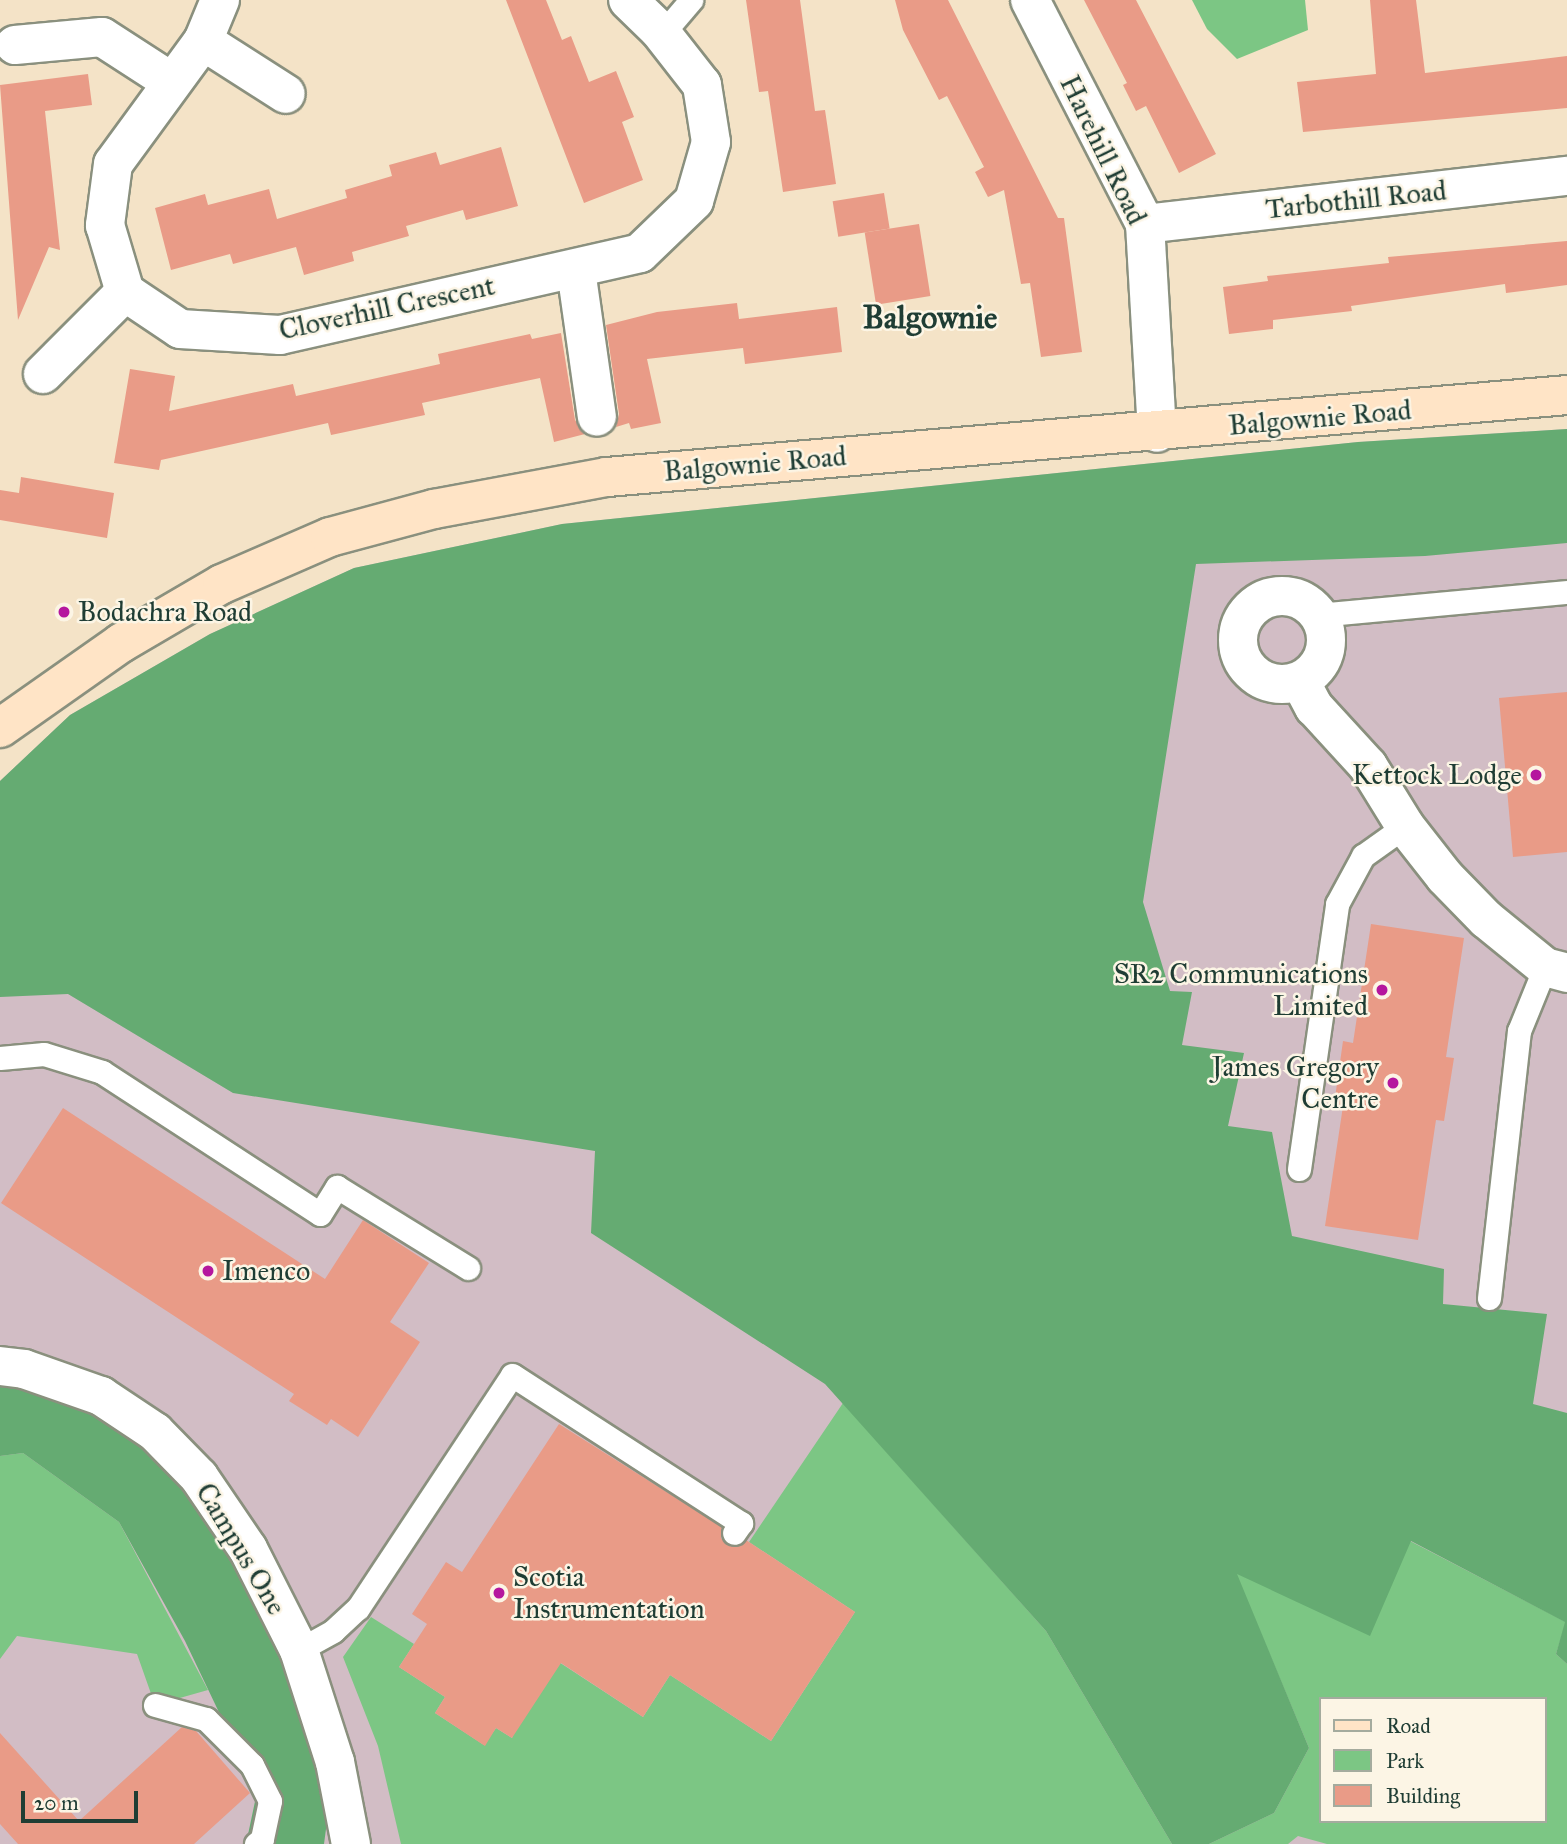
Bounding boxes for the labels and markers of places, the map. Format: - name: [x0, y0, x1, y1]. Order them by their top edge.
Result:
- place label: Bodachra Road: [78, 595, 252, 629]
- marker: Bodachra Road: [56, 604, 72, 620]
- place label: Kettock Lodge: [1352, 758, 1522, 792]
- marker: Kettock Lodge: [1528, 767, 1544, 783]
- place label: SR2 Communications Limited: [1114, 957, 1368, 1023]
- marker: SR2 Communications Limited: [1374, 982, 1390, 998]
- place label: James Gregory Centre: [1212, 1050, 1379, 1116]
- marker: James Gregory Centre: [1385, 1075, 1401, 1091]
- place label: Imenco: [222, 1254, 310, 1288]
- marker: Imenco: [200, 1263, 216, 1279]
- place label: Scotia Instrumentation: [513, 1560, 705, 1626]
- marker: Scotia Instrumentation: [491, 1585, 507, 1601]

